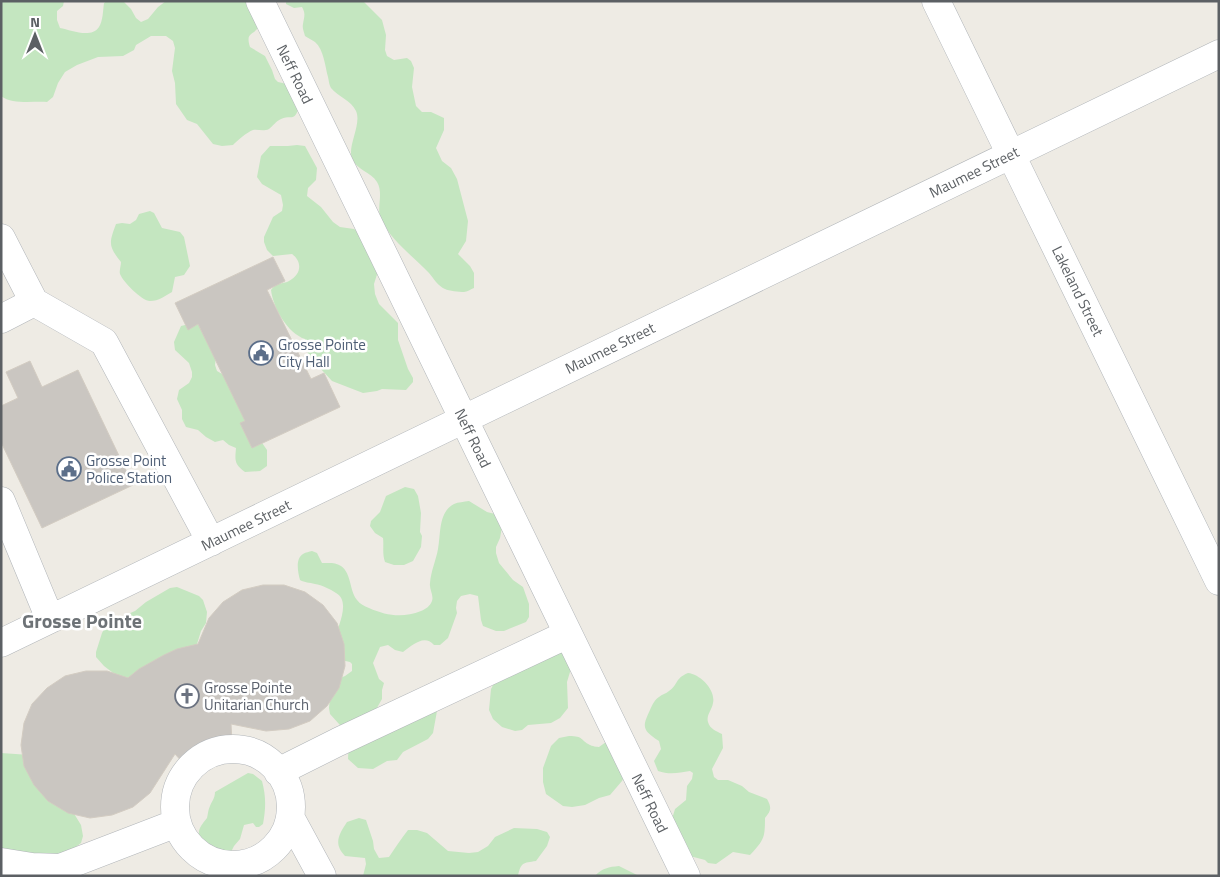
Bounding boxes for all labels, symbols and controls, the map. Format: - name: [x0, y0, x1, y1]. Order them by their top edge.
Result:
- north arrow: [10, 10, 60, 60]
- text: N: [30, 11, 40, 32]
- street label: Neff Road: [271, 40, 319, 108]
- street label: Maumee Street: [925, 140, 1024, 204]
- street label: Lakeland Street: [1046, 242, 1110, 341]
- street label: Maumee Street: [561, 316, 660, 380]
- place label: Grosse Pointe City Hall: [278, 333, 366, 373]
- public building icon: Grosse Pointe City Hall: [248, 340, 274, 366]
- street label: Neff Road: [449, 404, 497, 472]
- place label: Grosse Point Police Station: [86, 449, 172, 489]
- public building icon: Grosse Point Police Station: [56, 456, 82, 482]
- street label: Maumee Street: [197, 493, 296, 557]
- district label: Grosse Pointe: [22, 605, 142, 636]
- place label: Grosse Pointe Unitarian Church: [204, 676, 309, 716]
- church icon: Grosse Pointe Unitarian Church: [174, 683, 200, 709]
- street label: Neff Road: [626, 769, 674, 837]

